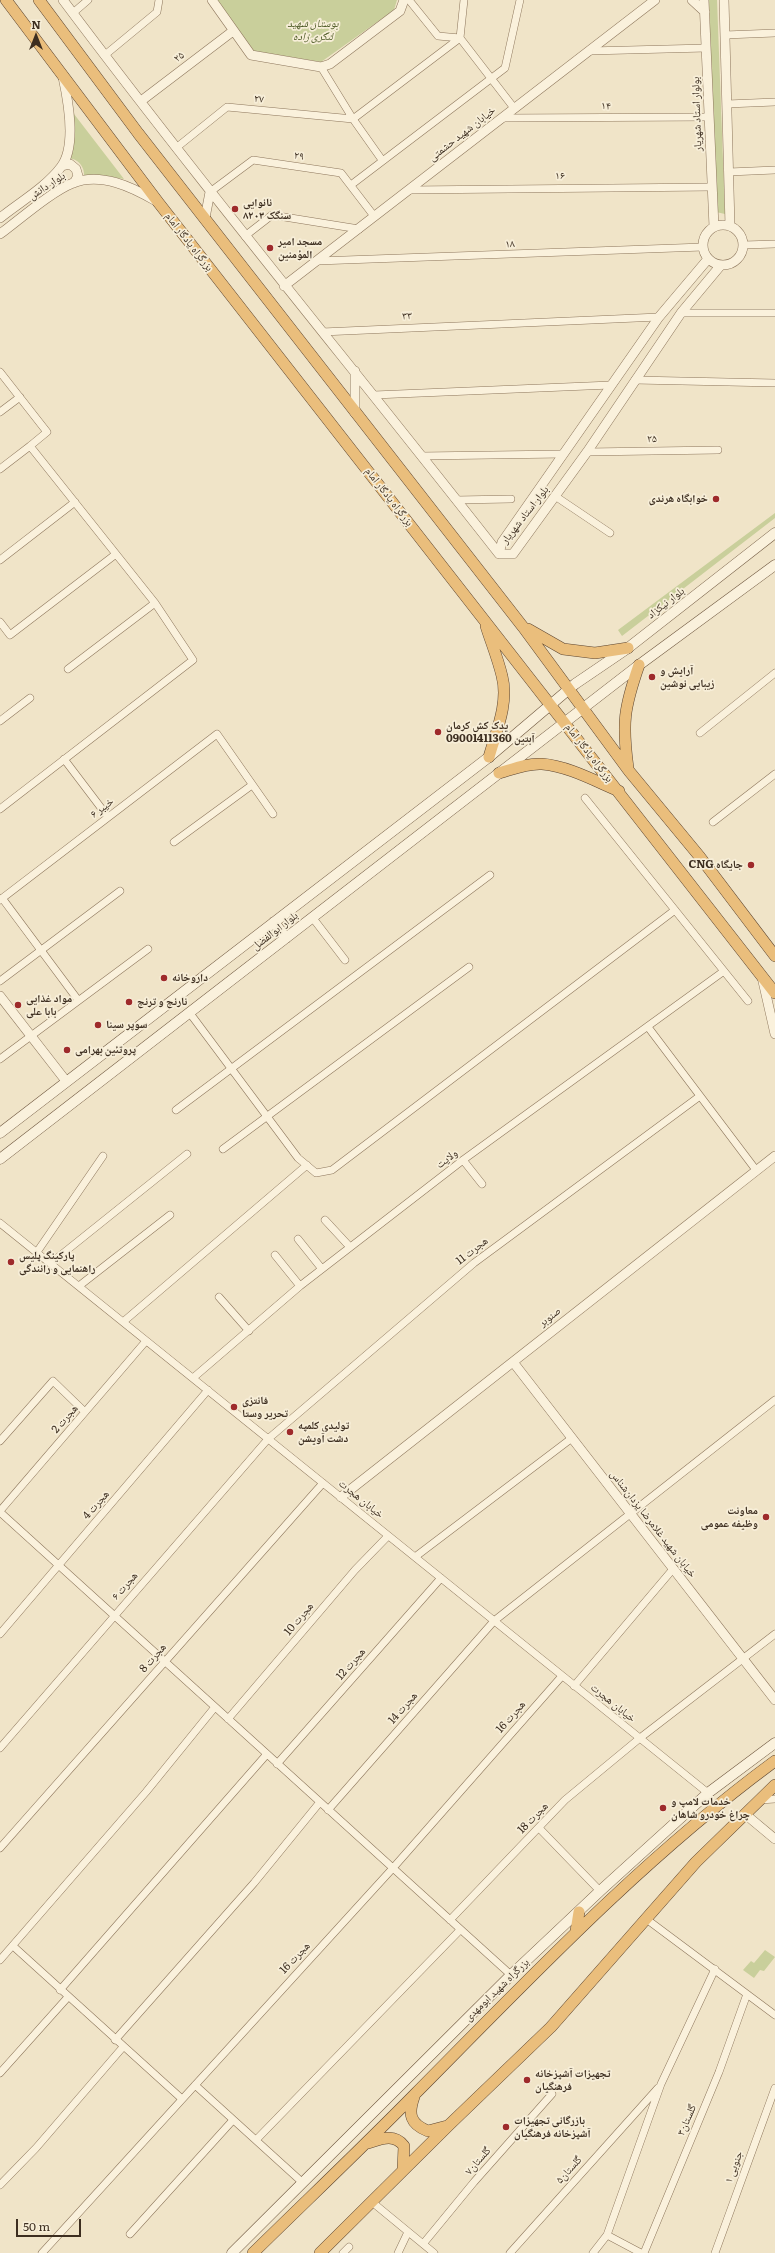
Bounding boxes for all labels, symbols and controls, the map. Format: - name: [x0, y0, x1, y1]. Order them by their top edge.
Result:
- north arrow: [16, 16, 56, 56]
- text: N: [31, 16, 41, 32]
- park label: بوستان شهید لنگری زاده: [287, 17, 339, 43]
- street label: ۲۵: [171, 49, 187, 65]
- street label: بولوار استاد شهریار: [689, 76, 705, 152]
- street label: ۲۷: [254, 92, 264, 106]
- street label: ۱۴: [601, 99, 611, 113]
- street label: خیابان شهید حشمتی: [426, 104, 498, 164]
- street label: ۲۹: [293, 149, 305, 163]
- street label: بلوار دانش: [26, 169, 68, 203]
- street label: ۱۶: [555, 169, 565, 183]
- place label: نانوایی ۸۲۰۳ سنگک: [243, 196, 291, 222]
- marker: نانوایی ۸۲۰۳ سنگک: [230, 204, 240, 214]
- street label: بزرگراه یادگار امام: [162, 210, 216, 274]
- place label: مسجد امیر المؤمنین: [278, 235, 322, 261]
- street label: ۱۸: [505, 237, 515, 251]
- marker: مسجد امیر المؤمنین: [265, 243, 275, 253]
- street label: ۳۳: [402, 309, 412, 323]
- street label: ۲۵: [647, 432, 657, 446]
- street label: بزرگراه یادگار امام: [362, 465, 416, 529]
- street label: بلوار استاد شهریار: [498, 483, 552, 547]
- place label: خوابگاه هرندی: [649, 492, 708, 506]
- marker: خوابگاه هرندی: [711, 494, 721, 504]
- street label: بلوار نیکزاد: [645, 584, 687, 622]
- place label: آرایش و زیبایی نوشین: [660, 664, 715, 690]
- marker: آرایش و زیبایی نوشین: [647, 672, 657, 682]
- place label: یدک کش کرمان آبتین 09001411360: [446, 719, 535, 745]
- street label: بزرگراه یادگار امام: [562, 721, 616, 785]
- marker: یدک کش کرمان آبتین 09001411360: [433, 727, 443, 737]
- street label: خیبر ۶: [88, 795, 116, 821]
- place label: CNG جایگاه: [688, 858, 743, 872]
- marker: CNG جایگاه: [746, 860, 756, 870]
- street label: بلوار ابوالفضل: [249, 909, 301, 953]
- place label: داروخانه: [172, 971, 208, 985]
- marker: داروخانه: [159, 973, 169, 983]
- place label: مواد غذایی بابا علی: [26, 992, 72, 1018]
- place label: نارنج و ترنج: [137, 995, 187, 1009]
- marker: نارنج و ترنج: [124, 997, 134, 1007]
- marker: مواد غذایی بابا علی: [13, 1000, 23, 1010]
- place label: سوپر سینا: [106, 1018, 147, 1032]
- marker: سوپر سینا: [93, 1020, 103, 1030]
- place label: پروتئین بهرامی: [75, 1043, 136, 1057]
- marker: پروتئین بهرامی: [62, 1045, 72, 1055]
- street label: ولایت: [434, 1147, 460, 1171]
- street label: هجرت 11: [453, 1234, 491, 1268]
- place label: پارکینگ پلیس راهنمایی و رانندگی: [19, 1249, 95, 1275]
- marker: پارکینگ پلیس راهنمایی و رانندگی: [6, 1257, 16, 1267]
- street label: صنوبر: [536, 1304, 564, 1330]
- place label: فانتزی تحریر وستا: [242, 1394, 288, 1420]
- street label: هجرت 2: [49, 1402, 81, 1436]
- marker: فانتزی تحریر وستا: [229, 1402, 239, 1412]
- place label: تولیدی کلمپه دشت آویشن: [298, 1419, 349, 1445]
- marker: تولیدی کلمپه دشت آویشن: [285, 1427, 295, 1437]
- street label: خیابان شهید غلامرضا یزدان‌شناس: [607, 1468, 699, 1580]
- street label: خیابان هجرت: [336, 1477, 386, 1521]
- street label: هجرت 4: [80, 1488, 112, 1522]
- place label: معاونت وظیفه عمومی: [701, 1504, 758, 1530]
- marker: معاونت وظیفه عمومی: [761, 1512, 771, 1522]
- street label: هجرت ۶: [109, 1569, 141, 1603]
- street label: هجرت 10: [281, 1600, 317, 1638]
- street label: هجرت 8: [137, 1641, 169, 1675]
- street label: هجرت 12: [334, 1645, 368, 1683]
- street label: خیابان هجرت: [588, 1681, 638, 1725]
- street label: هجرت 14: [386, 1689, 420, 1727]
- street label: هجرت 16: [493, 1698, 529, 1736]
- place label: خدمات لامپ و چراغ خودرو شاهان: [671, 1795, 750, 1821]
- street label: هجرت 18: [515, 1800, 551, 1836]
- marker: خدمات لامپ و چراغ خودرو شاهان: [658, 1803, 668, 1813]
- street label: هجرت 16: [277, 1939, 313, 1977]
- street label: بزرگراه شهید ابومهدی: [462, 1956, 532, 2024]
- place label: تجهیزات آشپزخانه فرهنگیان: [535, 2067, 610, 2093]
- marker: تجهیزات آشپزخانه فرهنگیان: [522, 2075, 532, 2085]
- street label: گلستان۳: [675, 2102, 699, 2138]
- place label: بازرگانی تجهیزات آشپزخانه فرهنگیان: [514, 2114, 591, 2140]
- marker: بازرگانی تجهیزات آشپزخانه فرهنگیان: [501, 2122, 511, 2132]
- street label: گلستان۷: [462, 2144, 494, 2178]
- street label: جنوبی ۱: [722, 2149, 746, 2185]
- street label: گلستان۵: [553, 2153, 585, 2187]
- scale bar: [18, 2211, 83, 2237]
- text: 50 m: [23, 2217, 50, 2235]

